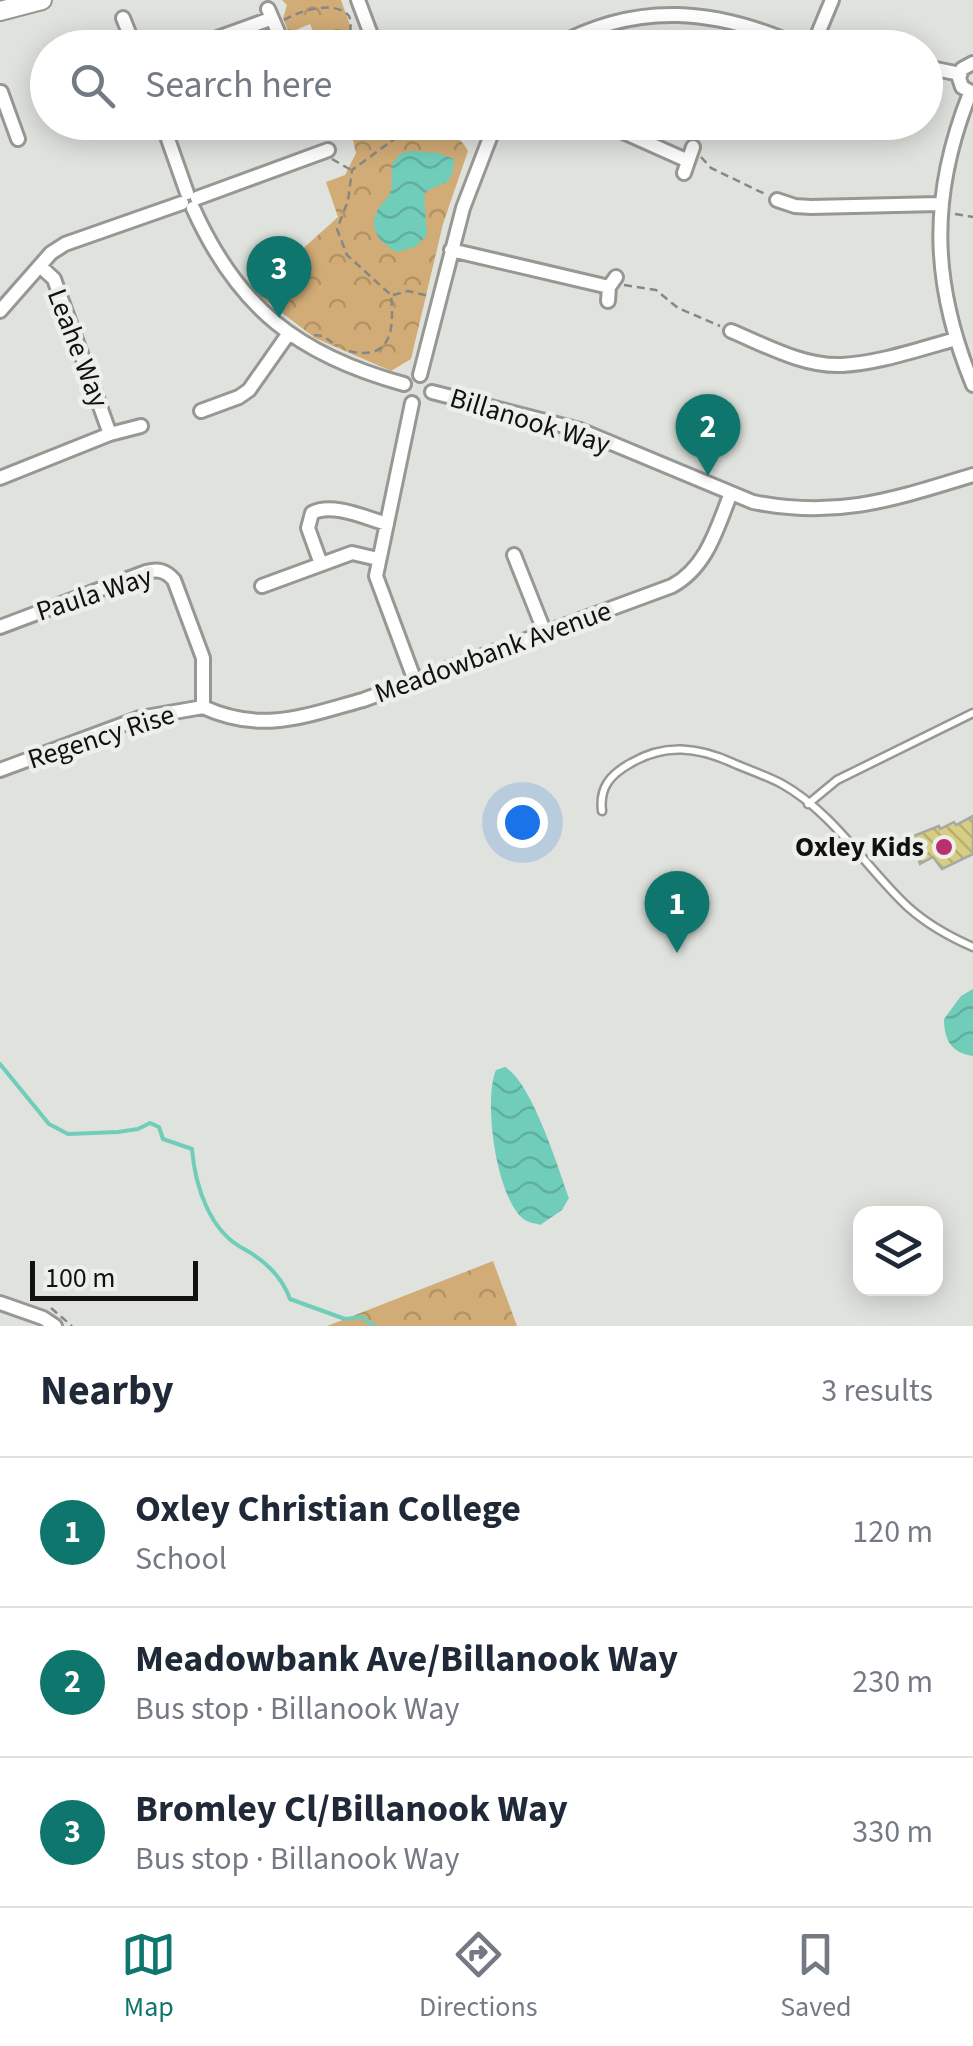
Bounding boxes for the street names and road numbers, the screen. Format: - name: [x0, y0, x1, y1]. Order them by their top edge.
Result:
- street label: Leahe Way: [37, 283, 119, 413]
- street label: Billanook Way: [445, 378, 615, 464]
- street label: Paula Way: [31, 557, 157, 631]
- street label: Meadowbank Avenue: [369, 591, 617, 713]
- street label: Regency Rise: [22, 694, 180, 780]

